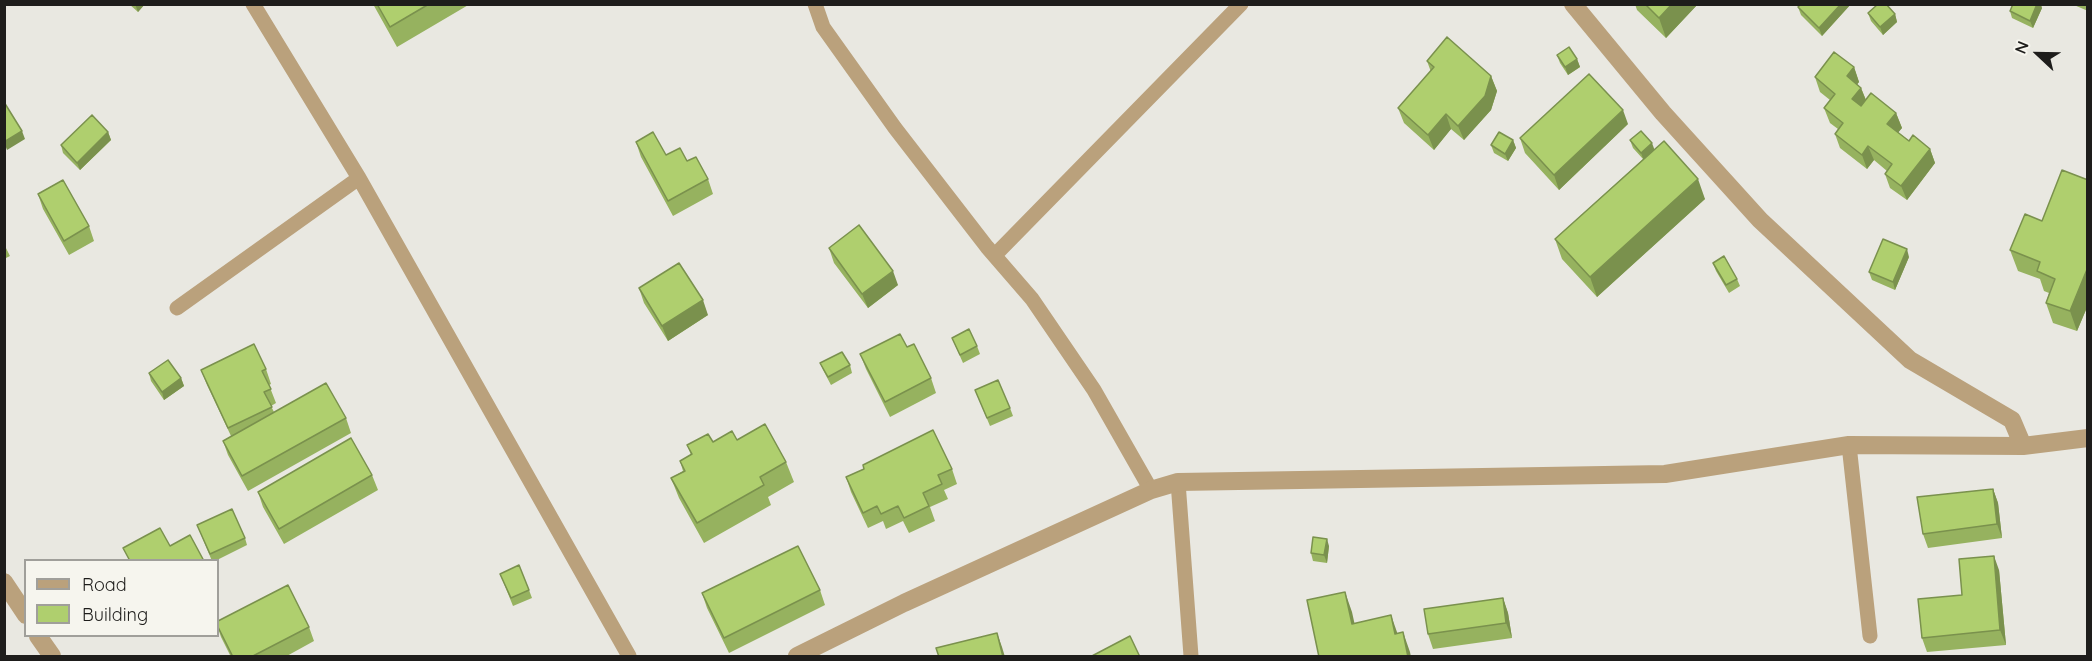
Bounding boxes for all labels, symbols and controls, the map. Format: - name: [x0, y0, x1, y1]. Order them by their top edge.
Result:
- north arrow: [2008, 24, 2068, 84]
- text: N: [2010, 38, 2033, 56]
- legend: [24, 559, 219, 637]
- text: Road: [82, 573, 127, 596]
- text: Building: [82, 603, 148, 626]

